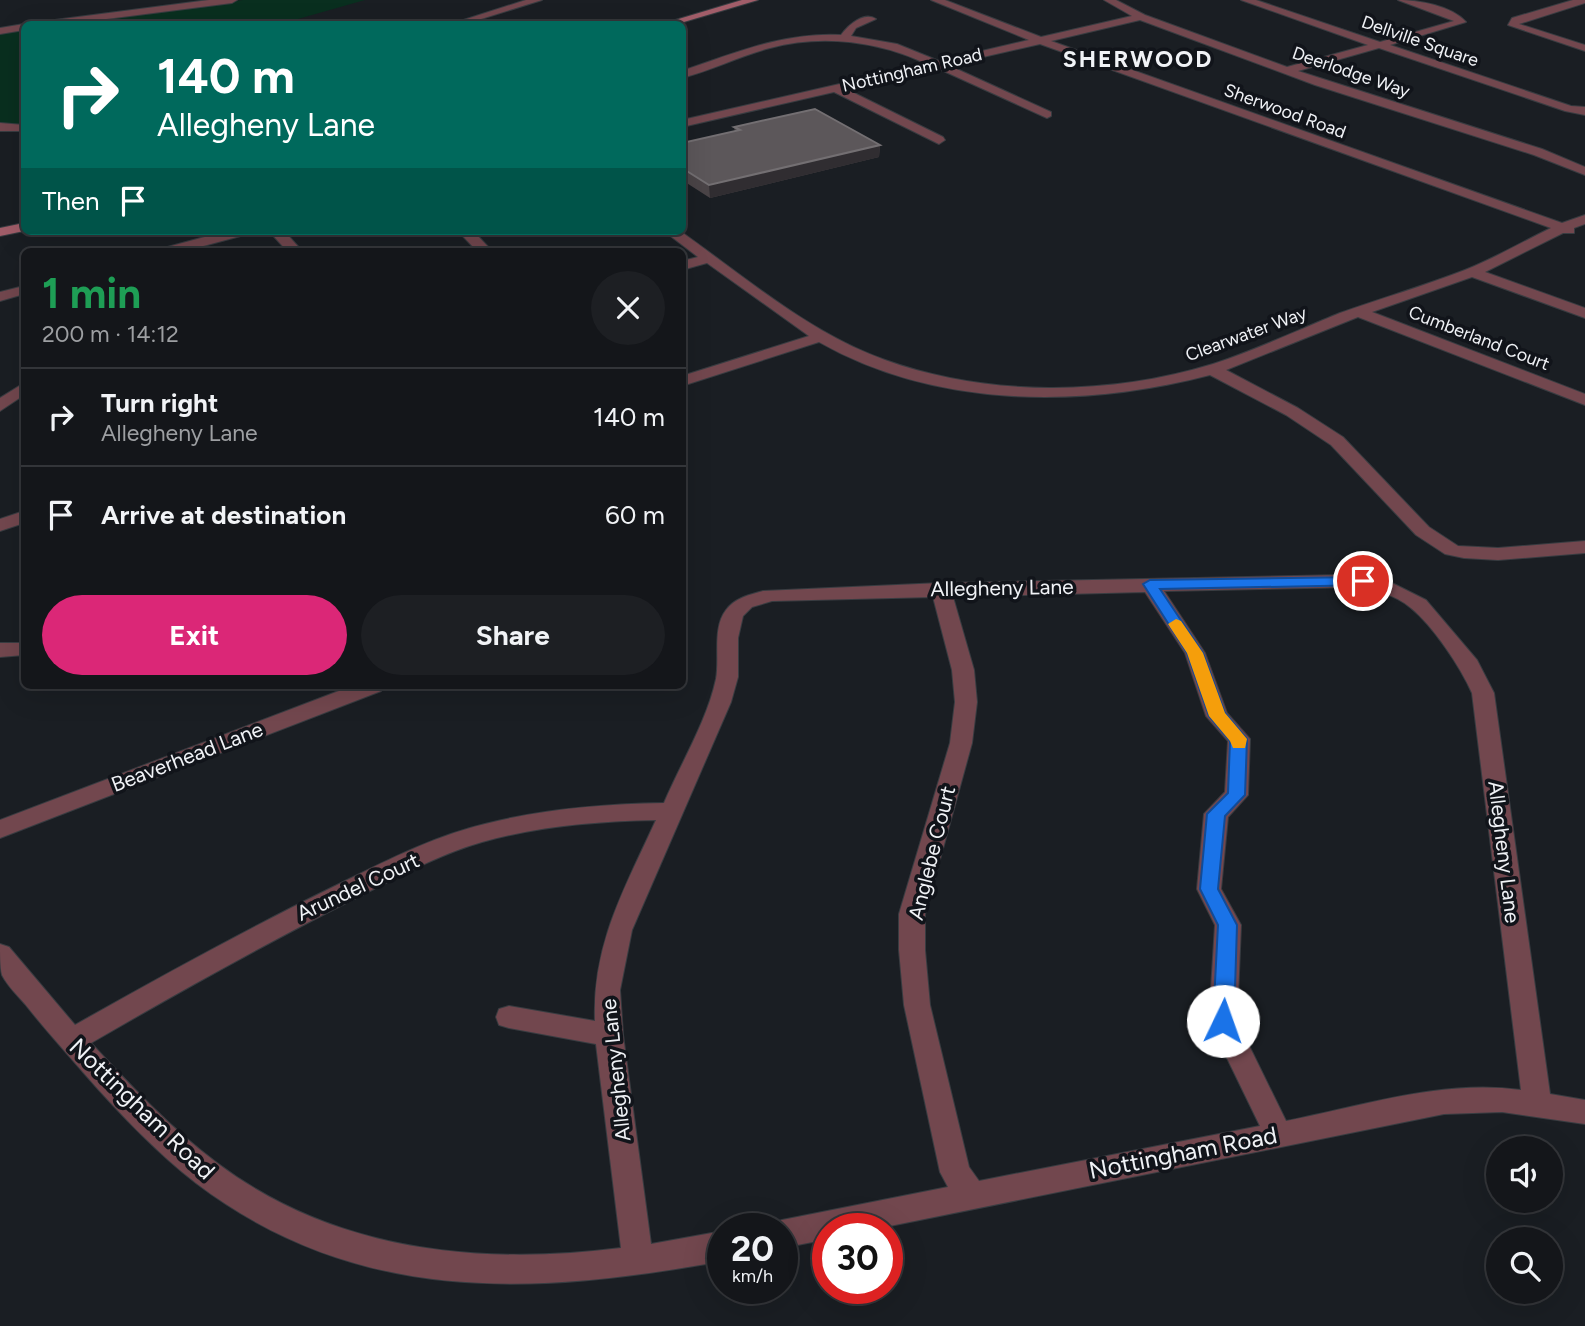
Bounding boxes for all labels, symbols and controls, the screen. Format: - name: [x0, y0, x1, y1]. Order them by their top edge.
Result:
- street label: Dellville Square: [1359, 11, 1482, 71]
- street label: Deerlodge Way: [1289, 42, 1413, 103]
- street label: Nottingham Road: [840, 43, 984, 97]
- district label: SHERWOOD: [1063, 45, 1213, 73]
- text: 140 m: [157, 46, 295, 105]
- icon: right: [42, 49, 133, 140]
- street label: Sherwood Road: [1221, 79, 1349, 143]
- text: Allegheny Lane: [157, 106, 375, 144]
- icon: arrive: [114, 182, 152, 220]
- text: Then: [42, 185, 100, 217]
- text: 1 min: [42, 268, 141, 319]
- button: close: [591, 271, 665, 345]
- street label: Cumberland Court: [1405, 301, 1553, 375]
- street label: Clearwater Way: [1182, 302, 1310, 366]
- text: 200 m · 14:12: [42, 320, 179, 348]
- text: Turn right: [101, 387, 218, 419]
- icon: right: [42, 398, 80, 436]
- text: 140 m: [593, 401, 665, 433]
- text: Allegheny Lane: [101, 419, 258, 447]
- icon: arrive: [42, 496, 80, 534]
- text: Arrive at destination: [101, 499, 346, 531]
- text: 60 m: [605, 499, 665, 531]
- pin: [1333, 551, 1393, 611]
- icon: arrive: [1344, 562, 1382, 600]
- street label: Allegheny Lane: [930, 574, 1074, 601]
- button: Exit: [42, 595, 347, 675]
- button: Share: [361, 595, 665, 675]
- street label: Beaverhead Lane: [108, 716, 266, 797]
- street label: Allegheny Lane: [1483, 779, 1526, 924]
- street label: Anglebe Court: [903, 783, 960, 923]
- street label: Arundel Court: [293, 847, 423, 926]
- position arrow: [1186, 984, 1260, 1058]
- street label: Allegheny Lane: [596, 998, 635, 1142]
- street label: Nottingham Road: [64, 1032, 221, 1185]
- street label: Nottingham Road: [1086, 1120, 1279, 1185]
- map controls: [1486, 1136, 1563, 1304]
- button: sound: [1486, 1136, 1563, 1213]
- speed limit sign: 30: [812, 1213, 903, 1304]
- button: search: [1486, 1227, 1563, 1304]
- text: 20: [731, 1228, 774, 1270]
- text: km/h: [732, 1265, 773, 1287]

